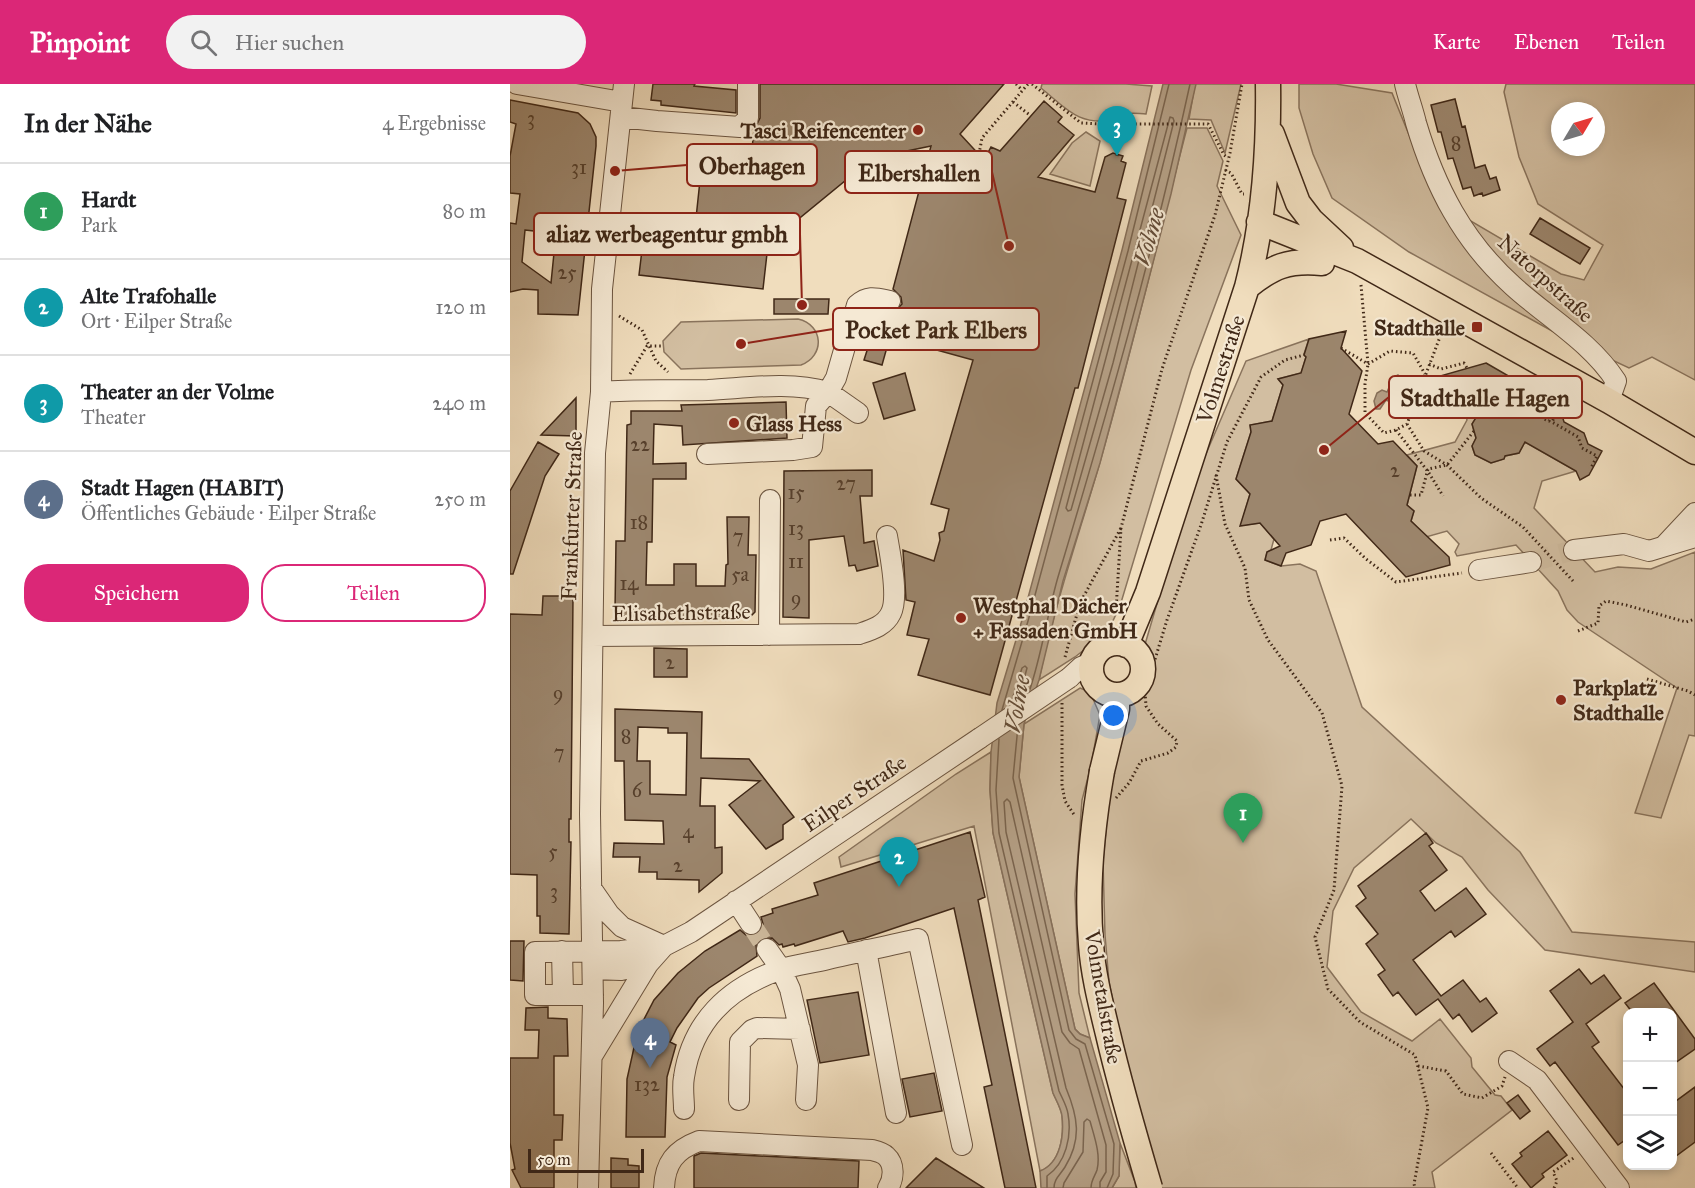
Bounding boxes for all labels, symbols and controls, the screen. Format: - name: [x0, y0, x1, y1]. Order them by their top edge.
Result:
- search box: [166, 15, 586, 69]
- text: Pinpoint: [30, 25, 130, 60]
- icon: search: [187, 26, 220, 59]
- text: Hier suchen: [235, 29, 344, 56]
- text: Karte: [1433, 29, 1481, 55]
- text: Ebenen: [1514, 29, 1579, 55]
- text: Teilen: [1612, 29, 1665, 55]
- north arrow: [1551, 102, 1605, 156]
- house number: 3: [527, 106, 535, 130]
- pin: 3: [1098, 106, 1136, 156]
- text: In der Nähe: [24, 107, 152, 139]
- text: 4 Ergebnisse: [382, 111, 486, 135]
- place label: Tasci Reifencenter: [740, 117, 907, 144]
- marker: Tasci Reifencenter: [911, 123, 925, 137]
- house number: 8: [1451, 131, 1461, 155]
- callout: Oberhagen: [687, 144, 817, 186]
- text: Oberhagen: [699, 151, 805, 181]
- callout: Elbershallen: [845, 151, 992, 193]
- house number: 31: [571, 155, 587, 179]
- text: Elbershallen: [858, 158, 980, 188]
- text: Hardt: [81, 186, 136, 213]
- text: 1: [40, 199, 47, 223]
- text: 80 m: [443, 199, 486, 223]
- water label: Volme: [1126, 204, 1172, 269]
- text: Park: [81, 213, 117, 237]
- callout: aliaz werbeagentur gmbh: [534, 213, 800, 255]
- text: aliaz werbeagentur gmbh: [546, 219, 788, 249]
- street label: Natorpstraße: [1492, 228, 1599, 328]
- house number: 25: [557, 260, 577, 284]
- text: Alte Trafohalle: [81, 282, 216, 309]
- text: 2: [39, 295, 48, 319]
- text: 120 m: [435, 295, 486, 319]
- callout: Pocket Park Elbers: [833, 308, 1039, 350]
- text: Ort · Eilper Straße: [81, 309, 232, 333]
- street label: Volmestraße: [1190, 312, 1251, 428]
- place label: Stadthalle: [1374, 314, 1465, 341]
- text: Pocket Park Elbers: [845, 315, 1027, 345]
- marker: Stadthalle: [1470, 320, 1484, 334]
- callout: Stadthalle Hagen: [1389, 376, 1582, 418]
- text: Theater an der Volme: [81, 378, 274, 405]
- text: Stadthalle Hagen: [1400, 383, 1570, 413]
- text: 3: [40, 391, 48, 415]
- text: 240 m: [432, 391, 486, 415]
- text: Theater: [81, 405, 145, 429]
- place label: Glass Hess: [746, 410, 842, 437]
- marker: Glass Hess: [727, 416, 741, 430]
- street label: Frankfurter Straße: [555, 431, 588, 601]
- house number: 22: [630, 432, 650, 456]
- house number: 2: [1390, 458, 1400, 482]
- house number: 27: [836, 471, 856, 495]
- text: Stadt Hagen (HABIT): [81, 474, 284, 501]
- house number: 15: [787, 480, 805, 504]
- text: 4: [38, 487, 49, 511]
- text: 250 m: [434, 487, 486, 511]
- text: Öffentliches Gebäude · Eilper Straße: [81, 501, 376, 525]
- house number: 18: [630, 510, 648, 534]
- house number: 13: [788, 516, 804, 540]
- house number: 7: [733, 524, 743, 548]
- house number: 11: [788, 549, 804, 573]
- house number: 5a: [731, 562, 749, 586]
- button: Speichern: [24, 564, 249, 622]
- button: Teilen: [261, 564, 486, 622]
- house number: 14: [619, 571, 639, 595]
- house number: 9: [791, 586, 801, 610]
- place label: Westphal Dächer + Fassaden GmbH: [973, 592, 1138, 644]
- street label: Elisabethstraße: [611, 598, 751, 627]
- marker: Westphal Dächer + Fassaden GmbH: [954, 611, 968, 625]
- house number: 2: [665, 650, 675, 674]
- water label: Volme: [997, 671, 1037, 736]
- place label: Parkplatz Stadthalle: [1573, 674, 1664, 726]
- house number: 9: [553, 681, 563, 705]
- marker: Parkplatz Stadthalle: [1554, 693, 1568, 707]
- your location: [1099, 701, 1128, 730]
- house number: 8: [621, 724, 631, 748]
- house number: 7: [554, 740, 564, 764]
- street label: Eilper Straße: [797, 749, 911, 838]
- house number: 6: [632, 778, 643, 802]
- pin: 1: [1224, 794, 1262, 843]
- house number: 4: [682, 819, 694, 843]
- pin: 2: [880, 838, 918, 887]
- house number: 5: [548, 839, 558, 863]
- house number: 2: [673, 853, 683, 877]
- house number: 3: [550, 879, 558, 903]
- street label: Volmetalstraße: [1078, 927, 1129, 1066]
- map controls: [1623, 1008, 1677, 1170]
- button: +: [1623, 1008, 1677, 1062]
- pin: 4: [630, 1018, 670, 1068]
- button: −: [1623, 1062, 1677, 1116]
- house number: 132: [634, 1072, 660, 1096]
- button: layers: [1623, 1116, 1677, 1170]
- scale bar: [528, 1146, 644, 1174]
- text: 50 m: [537, 1150, 571, 1169]

